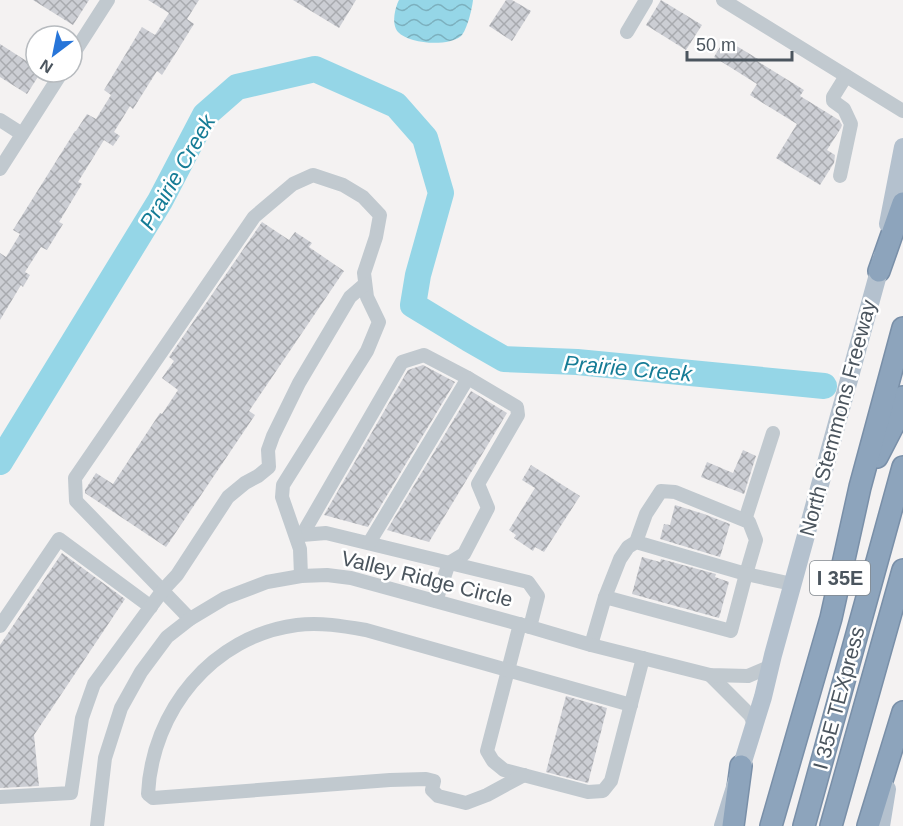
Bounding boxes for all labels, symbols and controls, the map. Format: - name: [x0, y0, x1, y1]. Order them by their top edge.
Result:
- north arrow: [24, 24, 84, 84]
- scale bar: [687, 24, 792, 62]
- text: 50 m: [696, 35, 736, 55]
- text: N: [37, 56, 56, 77]
- water label: Prairie Creek: [135, 110, 221, 234]
- street label: North Stemmons Freeway: [795, 297, 880, 539]
- water label: Prairie Creek: [563, 350, 694, 387]
- street label: Valley Ridge Circle: [339, 546, 515, 611]
- road number: I 35E: [810, 561, 870, 595]
- street label: I 35E TEXpress: [808, 624, 869, 772]

